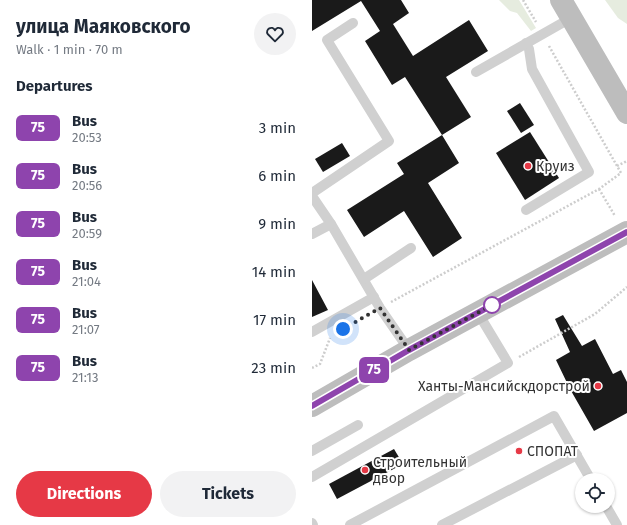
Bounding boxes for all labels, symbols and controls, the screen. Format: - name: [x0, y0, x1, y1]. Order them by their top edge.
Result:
- button: heart: [254, 13, 296, 55]
- text: улица Маяковского: [16, 15, 191, 38]
- text: Walk · 1 min · 70 m: [16, 42, 123, 57]
- text: Departures: [16, 77, 93, 95]
- text: Bus: [72, 112, 97, 130]
- text: 75: [31, 119, 45, 136]
- text: 3 min: [259, 119, 296, 137]
- text: 20:53: [72, 130, 102, 145]
- place label: Круиз: [536, 158, 575, 175]
- text: Bus: [72, 160, 97, 178]
- marker: Круиз: [523, 161, 533, 171]
- text: 75: [31, 167, 45, 184]
- text: 6 min: [258, 167, 296, 185]
- text: 20:56: [72, 178, 102, 193]
- text: Bus: [72, 208, 97, 226]
- text: 75: [31, 215, 45, 232]
- text: 9 min: [258, 215, 296, 233]
- text: 20:59: [72, 226, 102, 241]
- text: Bus: [72, 256, 97, 274]
- text: 75: [31, 263, 45, 280]
- text: 14 min: [252, 263, 296, 281]
- text: 21:04: [72, 274, 101, 289]
- unlabelled marker: [483, 296, 501, 314]
- text: Bus: [72, 304, 97, 322]
- text: 75: [31, 311, 45, 328]
- text: 17 min: [253, 311, 296, 329]
- your location: [333, 319, 353, 339]
- text: 21:07: [72, 322, 100, 337]
- text: Bus: [72, 352, 97, 370]
- line badge: 75: [356, 357, 392, 383]
- text: 75: [31, 359, 45, 376]
- text: 23 min: [251, 359, 296, 377]
- text: 75: [367, 361, 381, 378]
- text: 21:13: [72, 370, 98, 385]
- place label: Ханты-Мансийскдорстрой: [418, 378, 590, 395]
- marker: Ханты-Мансийскдорстрой: [593, 381, 603, 391]
- place label: СПОПАТ: [527, 443, 579, 460]
- marker: СПОПАТ: [514, 446, 524, 456]
- place label: Строительный двор: [373, 454, 467, 487]
- marker: Строительный двор: [360, 465, 370, 475]
- button: Directions: [16, 471, 152, 517]
- button: Tickets: [160, 471, 296, 517]
- map controls: [575, 473, 615, 513]
- button: locate: [575, 473, 615, 513]

